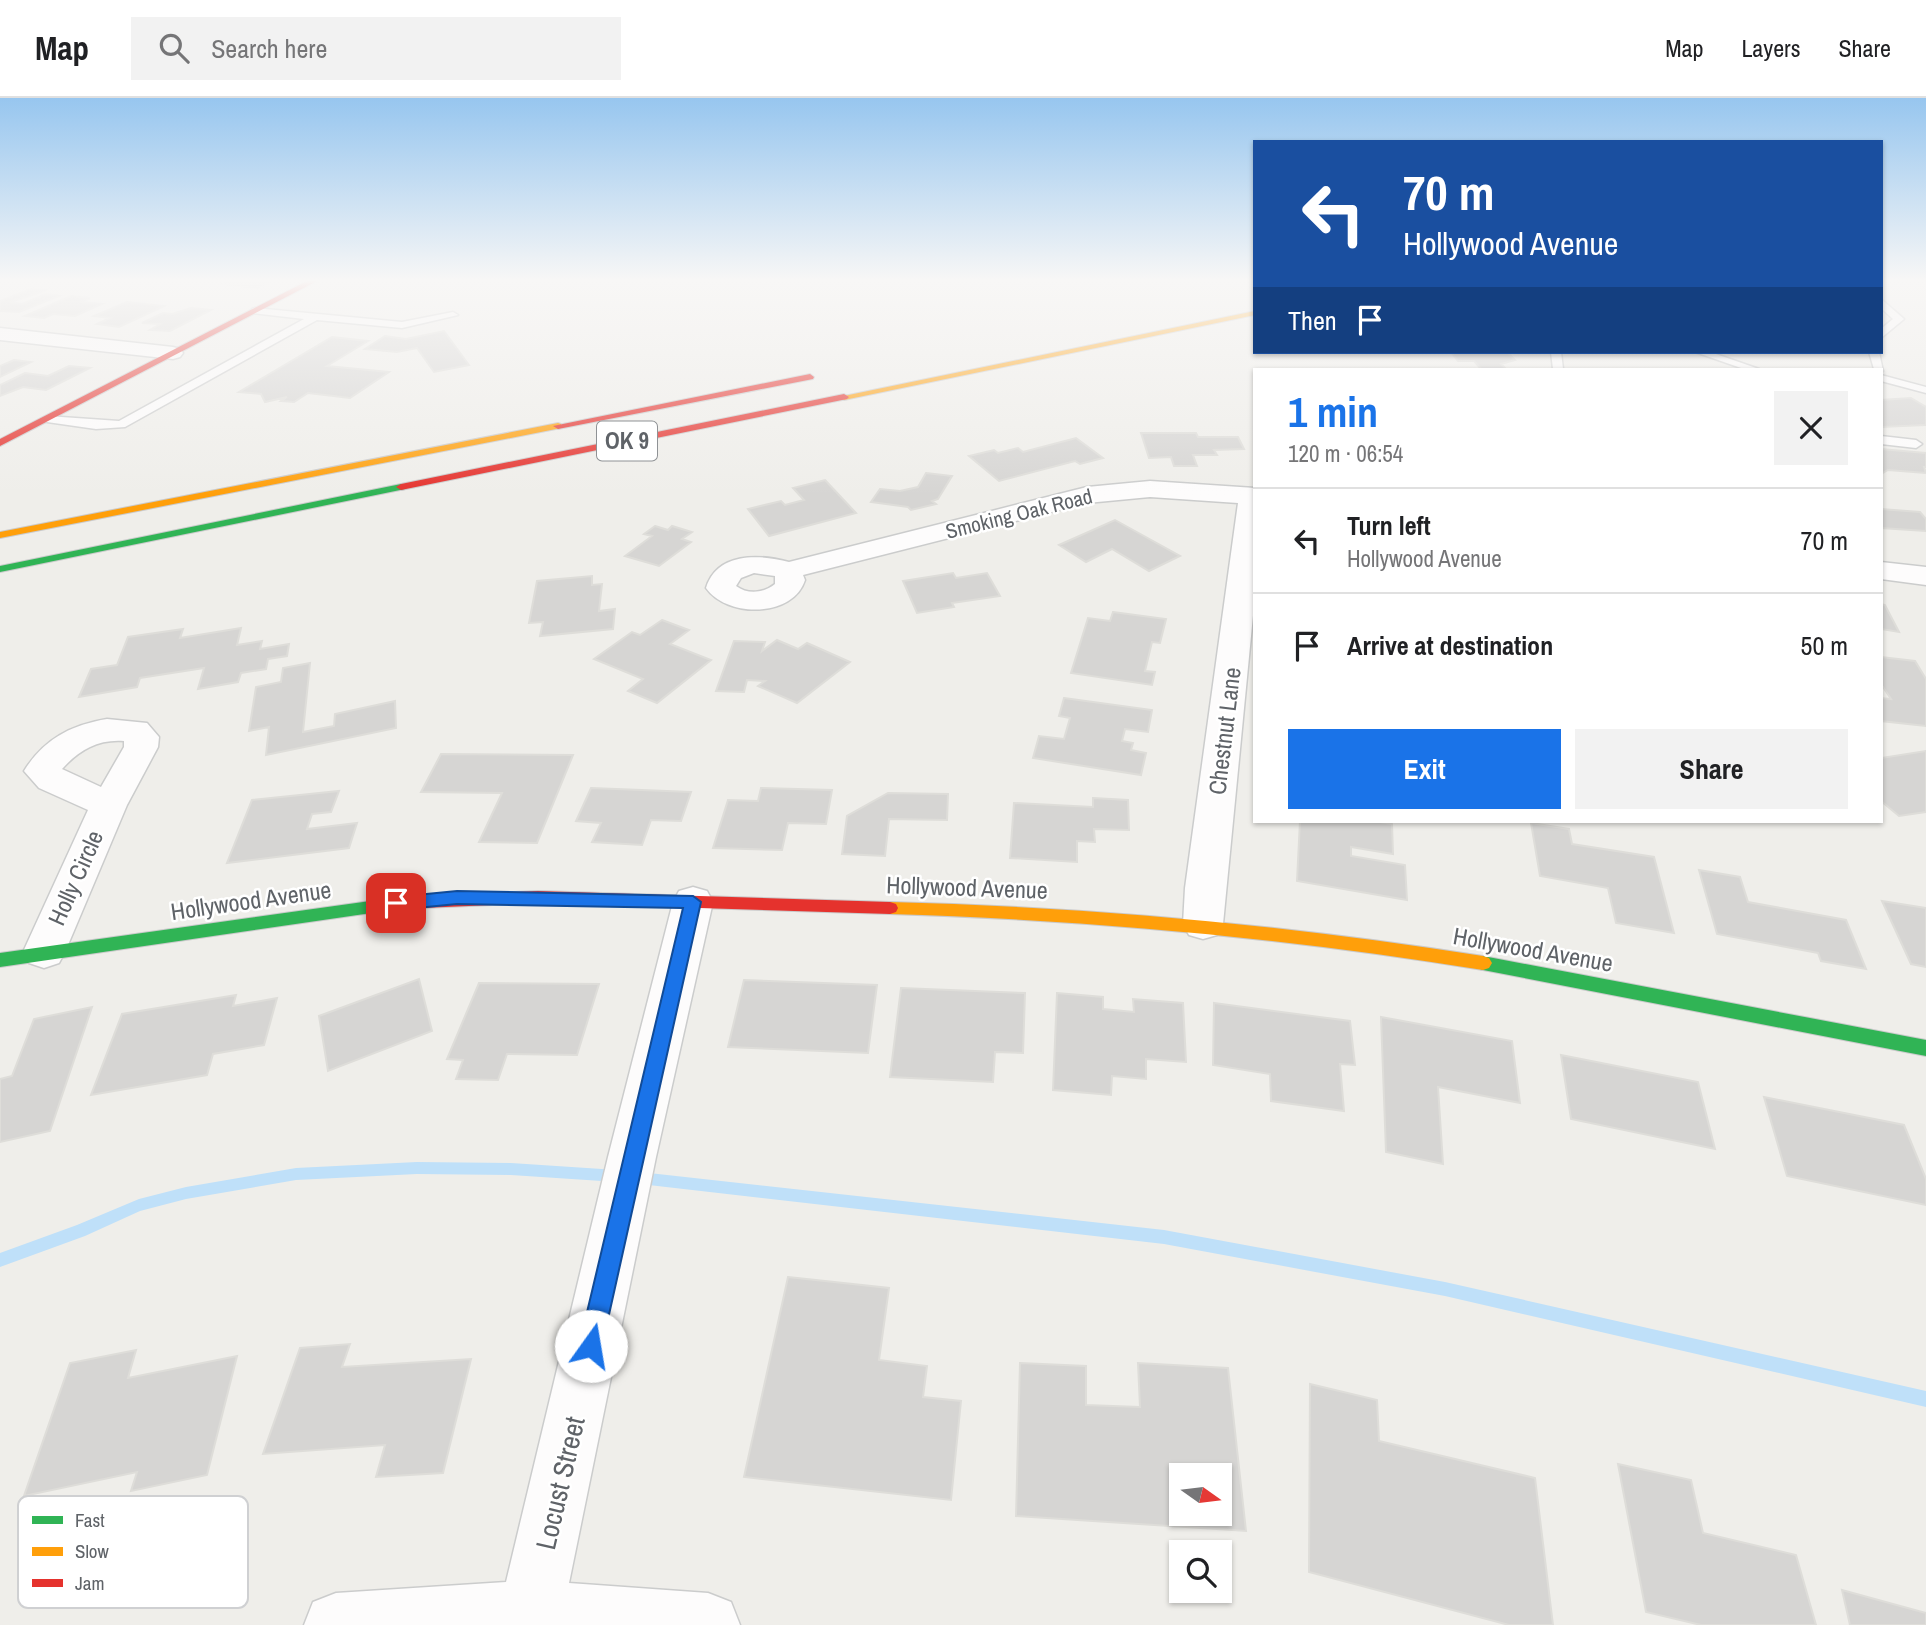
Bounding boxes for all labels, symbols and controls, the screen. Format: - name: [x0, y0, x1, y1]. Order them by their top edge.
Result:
- search box: [131, 17, 621, 80]
- text: Map: [35, 26, 89, 70]
- icon: search: [155, 29, 193, 67]
- text: Search here: [211, 31, 327, 66]
- text: Map: [1665, 32, 1703, 64]
- text: Layers: [1741, 32, 1800, 64]
- text: Share: [1838, 32, 1891, 64]
- text: 70 m: [1403, 159, 1495, 225]
- icon: left: [1288, 168, 1379, 259]
- text: Hollywood Avenue: [1403, 222, 1618, 265]
- icon: arrive: [1351, 301, 1389, 339]
- text: Then: [1288, 303, 1337, 338]
- text: 1 min: [1288, 384, 1378, 440]
- button: close: [1774, 391, 1848, 465]
- road number: OK 9: [597, 422, 657, 460]
- text: 120 m · 06:54: [1288, 438, 1403, 469]
- street label: Smoking Oak Road: [942, 481, 1095, 546]
- text: Turn left: [1347, 508, 1431, 543]
- icon: left: [1288, 522, 1326, 560]
- text: 70 m: [1801, 523, 1848, 558]
- text: Hollywood Avenue: [1347, 543, 1502, 574]
- icon: arrive: [1288, 627, 1326, 665]
- text: Arrive at destination: [1347, 628, 1553, 663]
- text: 50 m: [1801, 628, 1848, 663]
- street label: Chestnut Lane: [1200, 665, 1248, 796]
- button: Exit: [1288, 729, 1561, 809]
- button: Share: [1575, 729, 1848, 809]
- street label: Holly Circle: [40, 825, 110, 930]
- street label: Hollywood Avenue: [886, 868, 1048, 906]
- street label: Hollywood Avenue: [169, 873, 333, 927]
- pin: [366, 873, 426, 933]
- icon: arrive: [377, 884, 415, 922]
- street label: Hollywood Avenue: [1451, 919, 1616, 979]
- position arrow: [554, 1309, 628, 1383]
- street label: Locust Street: [526, 1413, 594, 1553]
- north arrow: [1169, 1463, 1232, 1526]
- map controls: [1169, 1463, 1232, 1603]
- legend: [18, 1496, 248, 1608]
- text: Fast: [75, 1507, 105, 1533]
- text: Slow: [75, 1538, 110, 1564]
- button: search: [1169, 1540, 1232, 1603]
- text: Jam: [75, 1570, 104, 1596]

